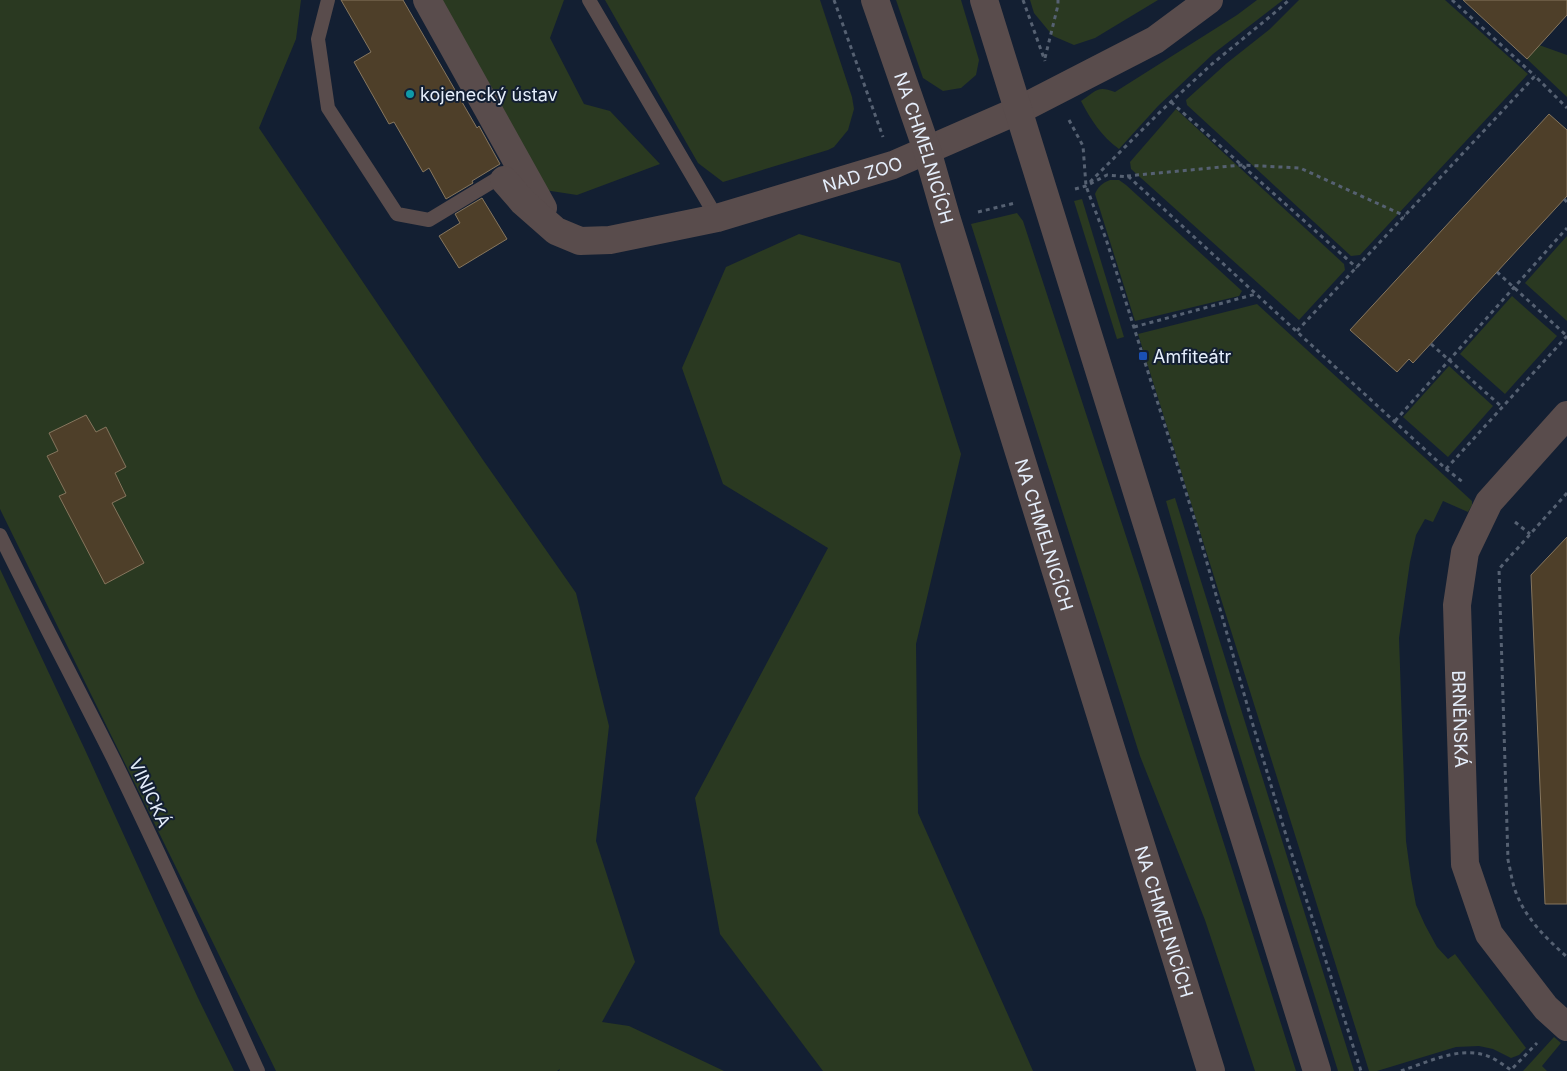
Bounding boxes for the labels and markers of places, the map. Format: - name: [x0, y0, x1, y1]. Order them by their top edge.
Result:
- place label: kojenecký ústav: [420, 84, 558, 105]
- marker: kojenecký ústav: [404, 88, 416, 100]
- place label: Amfiteátr: [1153, 346, 1232, 367]
- marker: Amfiteátr: [1137, 350, 1149, 362]

